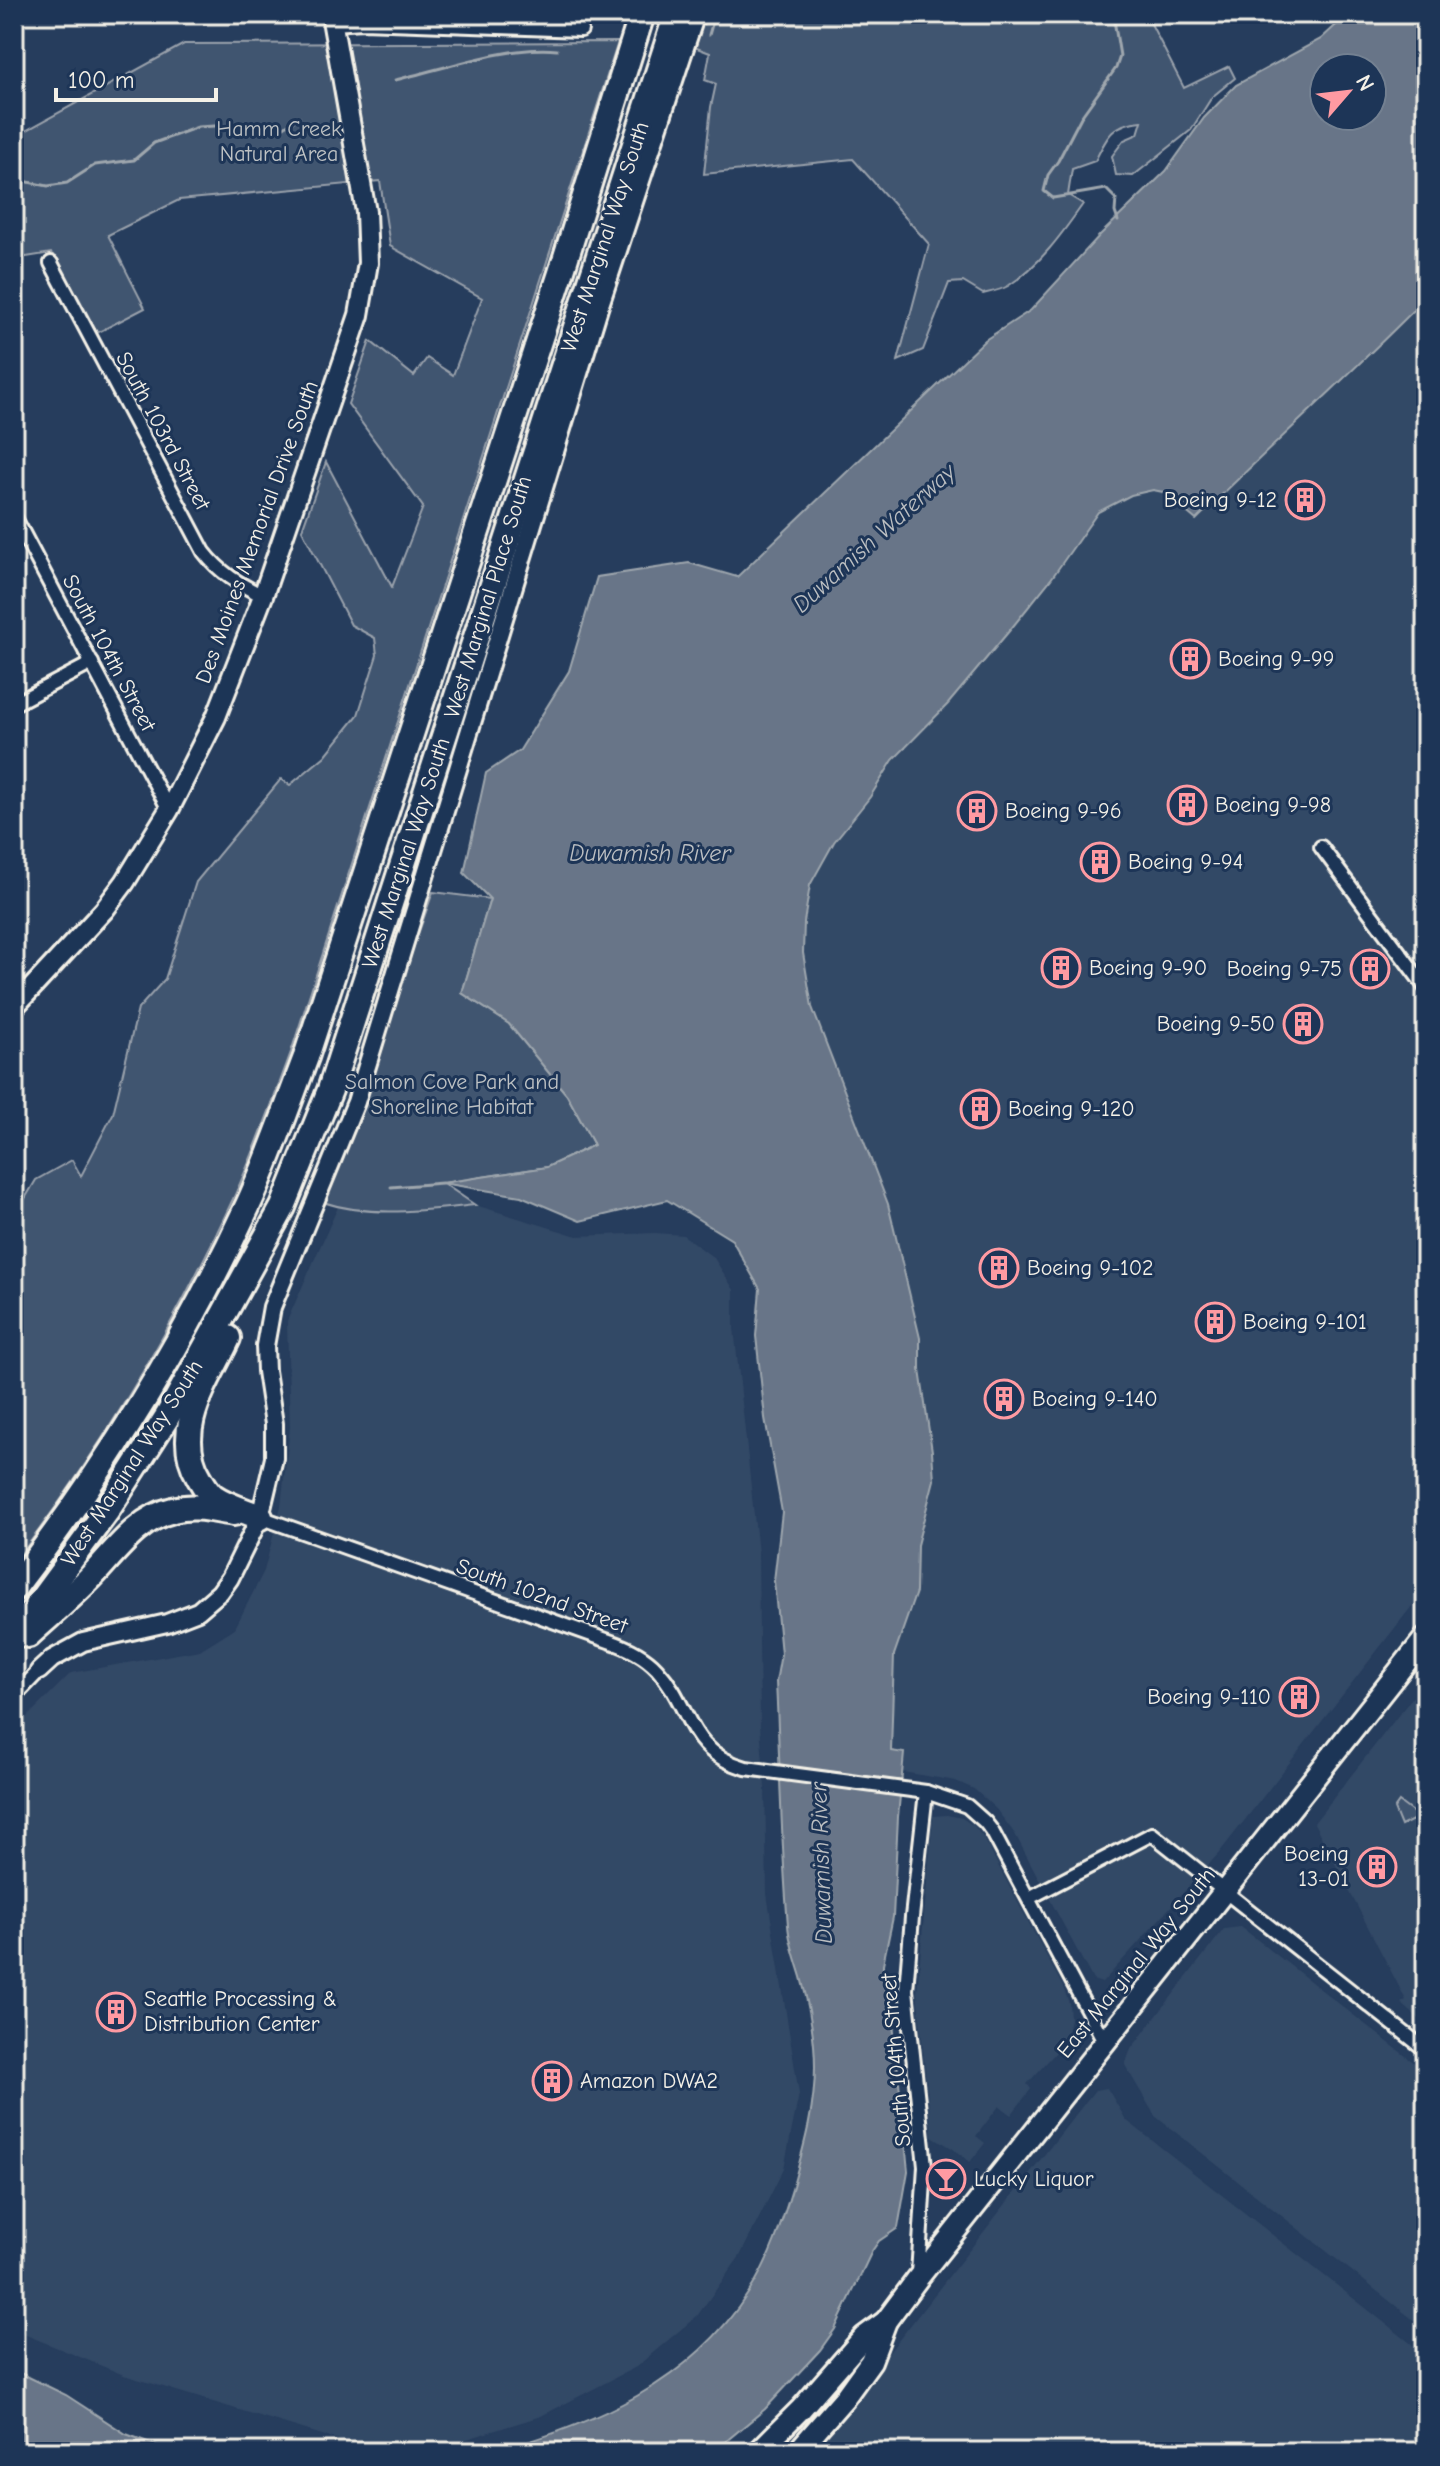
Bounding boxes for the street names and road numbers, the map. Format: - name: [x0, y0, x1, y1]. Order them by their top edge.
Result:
- street label: West Marginal Way South: [555, 118, 655, 356]
- street label: South 103rd Street: [110, 347, 216, 515]
- street label: Des Moines Memorial Drive South: [190, 377, 324, 687]
- street label: West Marginal Place South: [439, 473, 537, 721]
- street label: South 104th Street: [57, 570, 162, 736]
- street label: West Marginal Way South: [356, 734, 456, 972]
- street label: West Marginal Way South: [56, 1355, 208, 1571]
- street label: South 102nd Street: [453, 1553, 632, 1639]
- street label: East Marginal Way South: [1051, 1863, 1221, 2063]
- street label: South 104th Street: [875, 1972, 917, 2148]

